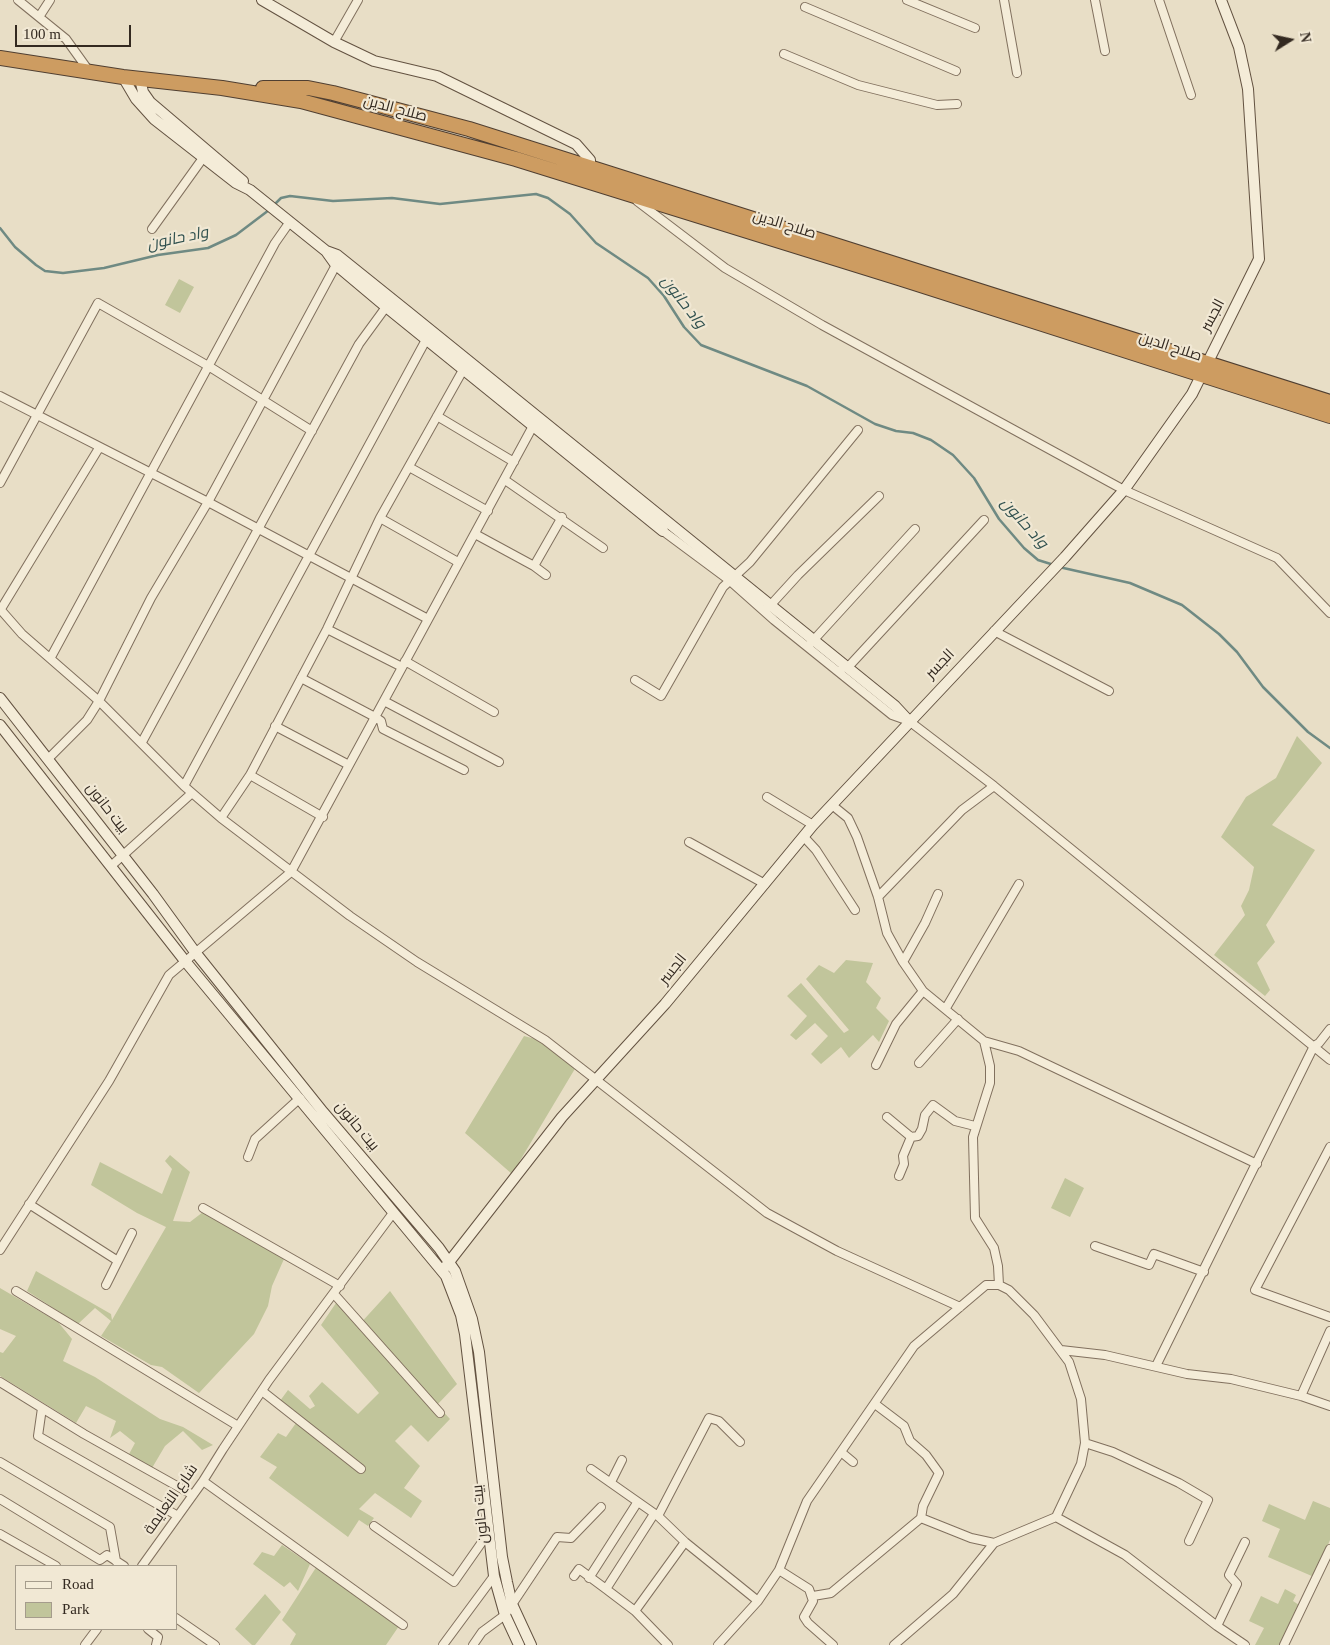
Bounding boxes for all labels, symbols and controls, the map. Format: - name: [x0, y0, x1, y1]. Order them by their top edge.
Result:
- scale bar: [18, 15, 134, 47]
- north arrow: [1265, 15, 1315, 65]
- text: 100 m: [23, 26, 61, 42]
- text: N: [1297, 31, 1314, 44]
- street label: صلاح الدين: [361, 93, 429, 127]
- street label: صلاح الدين: [750, 208, 818, 244]
- water label: واد حانون: [146, 224, 210, 256]
- water label: واد حانون: [655, 273, 709, 333]
- street label: الجسر: [1198, 297, 1230, 335]
- street label: صلاح الدين: [1136, 329, 1204, 367]
- water label: واد حانون: [995, 495, 1051, 553]
- street label: الجسر: [923, 646, 959, 684]
- street label: بيت حانون: [81, 780, 131, 838]
- street label: الجسر: [656, 951, 692, 989]
- street label: بيت حانون: [330, 1098, 382, 1156]
- street label: شارع النعايمة: [141, 1461, 203, 1539]
- street label: بيت حانون: [470, 1484, 494, 1544]
- legend: [15, 1565, 178, 1630]
- text: Road: [62, 1576, 94, 1592]
- text: Park: [62, 1601, 90, 1617]

